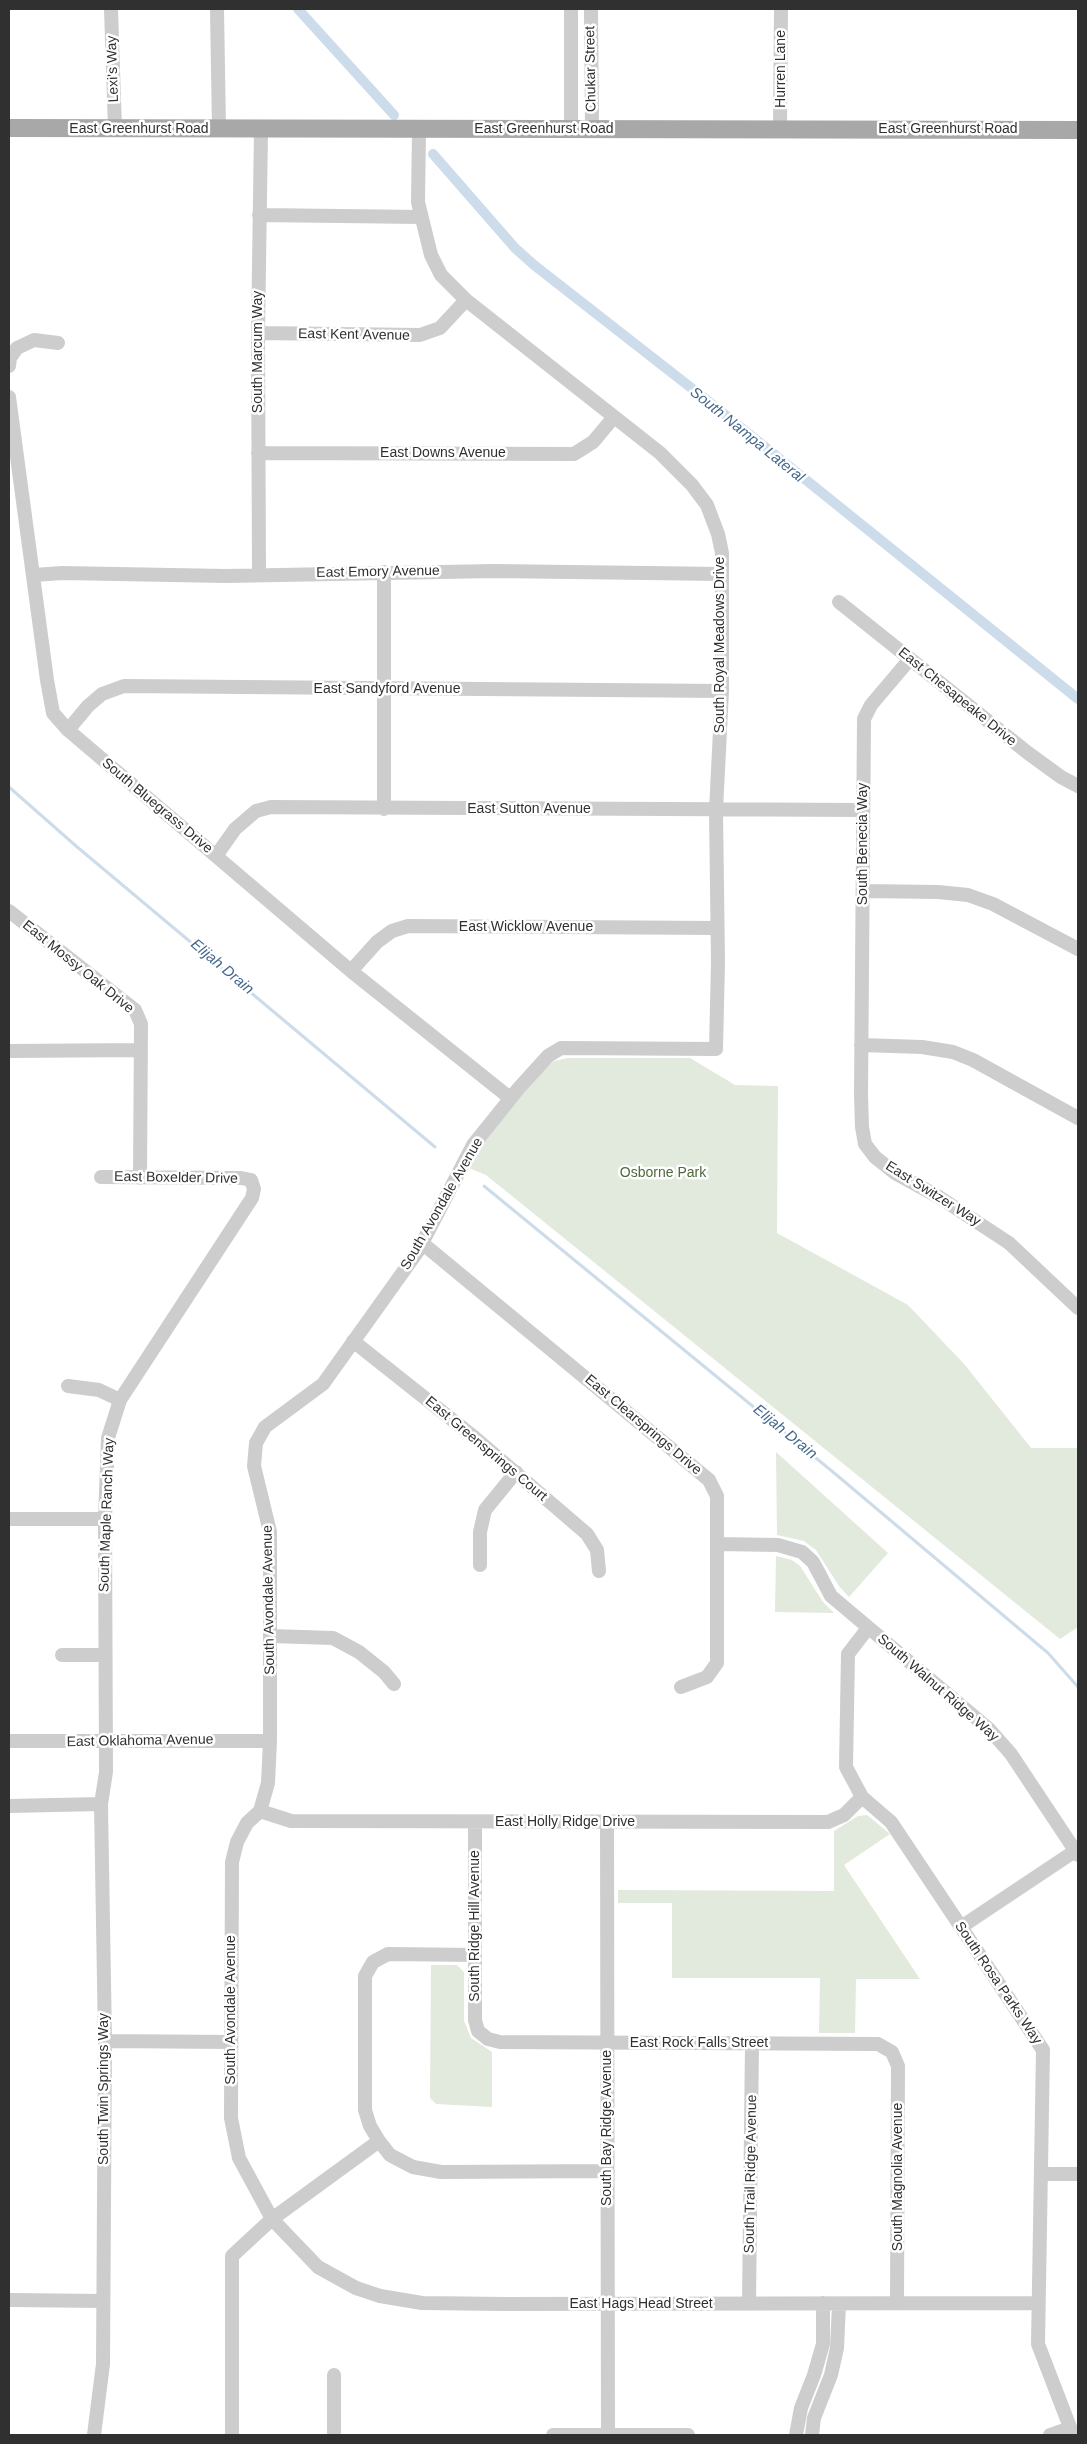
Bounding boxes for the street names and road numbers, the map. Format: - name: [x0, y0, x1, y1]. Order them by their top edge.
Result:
- street label: Chukar Street: [582, 26, 600, 112]
- street label: Hurren Lane: [773, 30, 789, 108]
- street label: Lexi's Way: [103, 35, 123, 103]
- street label: East Greenhurst Road: [69, 121, 209, 137]
- street label: East Greenhurst Road: [474, 121, 614, 137]
- street label: East Greenhurst Road: [878, 121, 1018, 137]
- street label: South Marcum Way: [250, 291, 266, 413]
- street label: East Kent Avenue: [298, 326, 410, 344]
- street label: East Downs Avenue: [380, 445, 506, 461]
- street label: South Royal Meadows Drive: [712, 557, 728, 733]
- street label: East Emory Avenue: [316, 563, 440, 581]
- street label: East Chesapeake Drive: [895, 644, 1019, 750]
- street label: East Sandyford Avenue: [314, 681, 460, 697]
- street label: South Bluegrass Drive: [98, 755, 216, 857]
- street label: South Benecia Way: [855, 783, 871, 905]
- street label: East Sutton Avenue: [467, 801, 591, 817]
- street label: East Mossy Oak Drive: [19, 917, 137, 1017]
- street label: East Wicklow Avenue: [459, 919, 593, 935]
- street label: South Avondale Avenue: [397, 1135, 487, 1273]
- street label: East Switzer Way: [882, 1158, 984, 1230]
- street label: East Boxelder Drive: [114, 1169, 238, 1187]
- street label: East Clearsprings Drive: [581, 1371, 705, 1479]
- street label: East Greensprings Court: [422, 1393, 550, 1505]
- street label: South Maple Ranch Way: [96, 1438, 118, 1592]
- street label: South Avondale Avenue: [259, 1525, 279, 1675]
- street label: South Walnut Ridge Way: [874, 1631, 1002, 1745]
- street label: East Oklahoma Avenue: [66, 1731, 214, 1751]
- street label: East Holly Ridge Drive: [495, 1814, 635, 1830]
- street label: South Ridge Hill Avenue: [467, 1850, 483, 2002]
- street label: South Rosa Parks Way: [951, 1919, 1045, 2047]
- street label: South Avondale Avenue: [223, 1935, 239, 2085]
- street label: South Twin Springs Way: [96, 2013, 112, 2165]
- street label: East Rock Falls Street: [630, 2035, 768, 2051]
- street label: South Bay Ridge Avenue: [599, 2050, 615, 2206]
- street label: South Trail Ridge Avenue: [741, 2094, 761, 2254]
- street label: South Magnolia Avenue: [890, 2103, 906, 2251]
- street label: East Hags Head Street: [569, 2296, 713, 2312]

